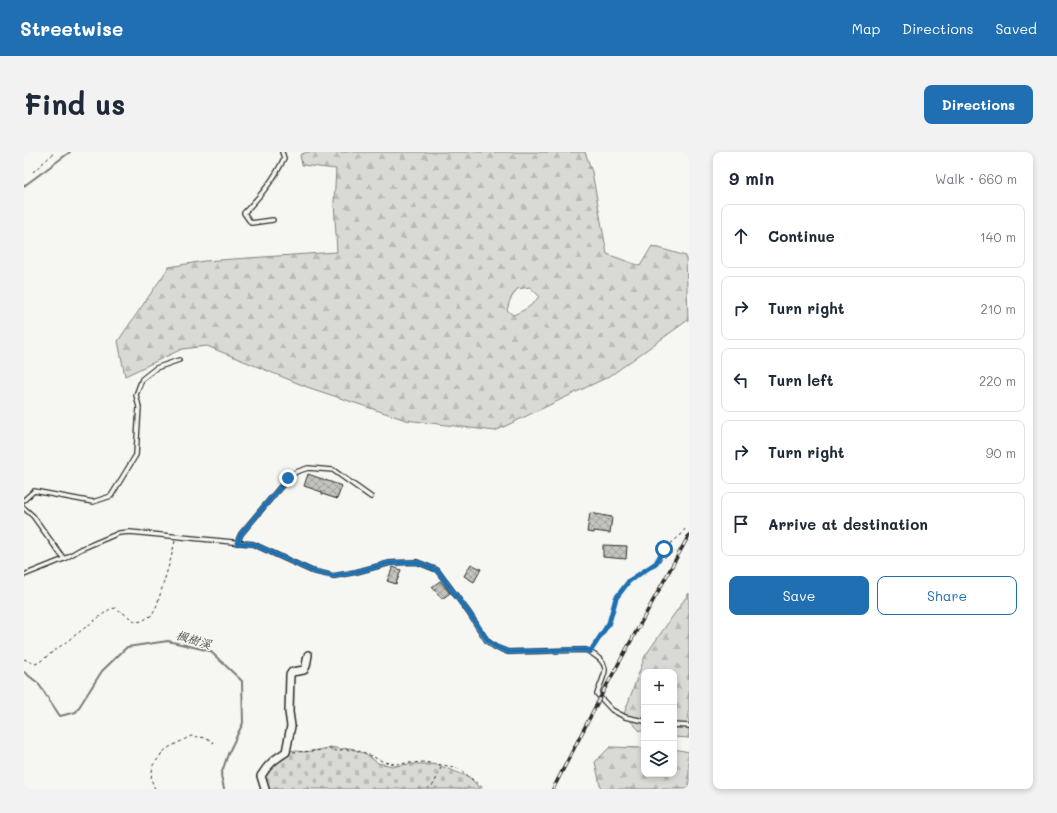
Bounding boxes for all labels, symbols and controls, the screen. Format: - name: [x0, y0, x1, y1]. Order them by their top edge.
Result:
- text: Streetwise: [20, 16, 123, 41]
- text: Map: [852, 19, 880, 38]
- text: Directions: [902, 19, 973, 38]
- text: Saved: [995, 19, 1037, 38]
- button: Directions: [924, 85, 1033, 124]
- text: Find us: [24, 86, 125, 122]
- text: 9 min: [729, 167, 774, 189]
- text: Walk · 660 m: [935, 170, 1017, 187]
- icon: ahead: [730, 225, 752, 247]
- text: Continue: [768, 226, 835, 246]
- text: 140 m: [980, 228, 1016, 245]
- icon: right: [730, 297, 752, 319]
- text: Turn right: [768, 298, 845, 318]
- text: 210 m: [980, 300, 1016, 317]
- icon: left: [730, 369, 752, 391]
- text: Turn left: [768, 370, 833, 390]
- text: 220 m: [979, 372, 1016, 389]
- icon: right: [730, 441, 752, 463]
- text: Turn right: [768, 442, 845, 462]
- text: 90 m: [986, 444, 1016, 461]
- route end: [279, 469, 297, 487]
- icon: arrive: [730, 513, 752, 535]
- text: Arrive at destination: [768, 514, 928, 534]
- route start: [655, 540, 673, 558]
- button: Save: [729, 576, 869, 615]
- button: Share: [877, 576, 1017, 615]
- water label: 楓樹溪: [174, 626, 215, 652]
- map controls: [641, 669, 677, 777]
- button: +: [641, 669, 677, 705]
- button: −: [641, 705, 677, 741]
- button: layers: [641, 741, 677, 777]

